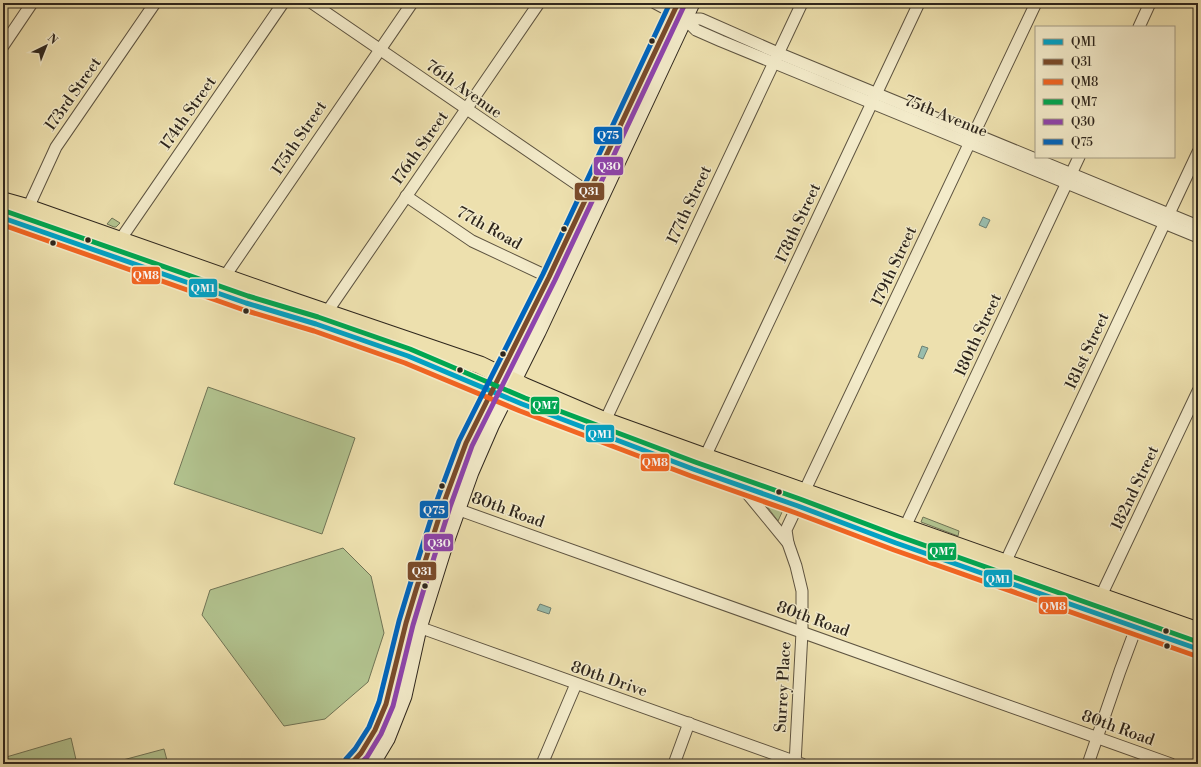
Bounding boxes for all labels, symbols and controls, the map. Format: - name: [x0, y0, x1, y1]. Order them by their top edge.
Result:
- north arrow: [26, 26, 66, 66]
- legend: [1035, 26, 1175, 158]
- text: N: [44, 31, 60, 48]
- text: QM1: [1071, 35, 1097, 50]
- unlabelled marker: [647, 36, 657, 46]
- street label: 173rd Street: [40, 53, 106, 135]
- street label: 76th Avenue: [422, 55, 506, 123]
- text: Q31: [1071, 55, 1093, 70]
- street label: 174th Street: [155, 72, 221, 154]
- text: QM8: [1071, 75, 1098, 90]
- street label: 75th Avenue: [901, 90, 991, 142]
- text: QM7: [1071, 95, 1097, 110]
- street label: 175th Street: [267, 97, 331, 179]
- street label: 176th Street: [387, 107, 453, 189]
- text: Q30: [1071, 115, 1095, 130]
- line badge: Q75: [593, 126, 623, 145]
- text: Q75: [597, 129, 619, 143]
- text: Q75: [1071, 135, 1093, 150]
- line badge: Q30: [593, 156, 624, 176]
- text: Q30: [597, 160, 621, 174]
- street label: 177th Street: [662, 162, 716, 247]
- street label: 178th Street: [771, 180, 825, 266]
- line badge: Q31: [574, 182, 605, 201]
- text: Q31: [579, 185, 600, 199]
- street label: 77th Road: [453, 202, 525, 254]
- street label: 179th Street: [867, 223, 921, 309]
- unlabelled marker: [559, 224, 569, 234]
- unlabelled marker: [83, 235, 93, 245]
- unlabelled marker: [48, 238, 58, 248]
- line badge: QM8: [131, 266, 161, 285]
- text: QM8: [133, 269, 159, 283]
- line badge: QM1: [188, 278, 218, 298]
- text: QM1: [191, 282, 216, 296]
- street label: 180th Street: [950, 290, 1006, 380]
- unlabelled marker: [241, 306, 251, 316]
- street label: 181st Street: [1061, 309, 1114, 393]
- unlabelled marker: [498, 349, 508, 359]
- unlabelled marker: [455, 365, 465, 375]
- line badge: QM7: [530, 396, 560, 415]
- text: QM7: [532, 399, 558, 413]
- line badge: QM1: [585, 424, 615, 443]
- text: QM1: [588, 428, 613, 442]
- street label: 182nd Street: [1107, 442, 1163, 533]
- line badge: QM8: [640, 453, 670, 472]
- text: QM8: [642, 456, 668, 470]
- unlabelled marker: [437, 481, 447, 491]
- unlabelled marker: [774, 487, 784, 497]
- street label: 80th Road: [469, 488, 547, 532]
- line badge: Q75: [419, 500, 449, 519]
- text: Q75: [423, 504, 445, 518]
- line badge: Q30: [423, 533, 454, 552]
- text: Q30: [427, 537, 451, 551]
- line badge: QM7: [927, 542, 957, 561]
- text: QM7: [929, 545, 955, 559]
- line badge: Q31: [407, 561, 437, 581]
- text: Q31: [412, 565, 433, 579]
- line badge: QM1: [983, 569, 1013, 588]
- text: QM1: [986, 573, 1011, 587]
- unlabelled marker: [420, 581, 430, 591]
- line badge: QM8: [1038, 596, 1068, 615]
- street label: 80th Road: [774, 597, 852, 641]
- text: QM8: [1040, 600, 1066, 614]
- unlabelled marker: [1161, 626, 1171, 636]
- street label: Surrey Place: [771, 641, 795, 733]
- unlabelled marker: [1162, 641, 1172, 651]
- street label: 80th Drive: [568, 657, 650, 701]
- street label: 80th Road: [1079, 706, 1157, 750]

